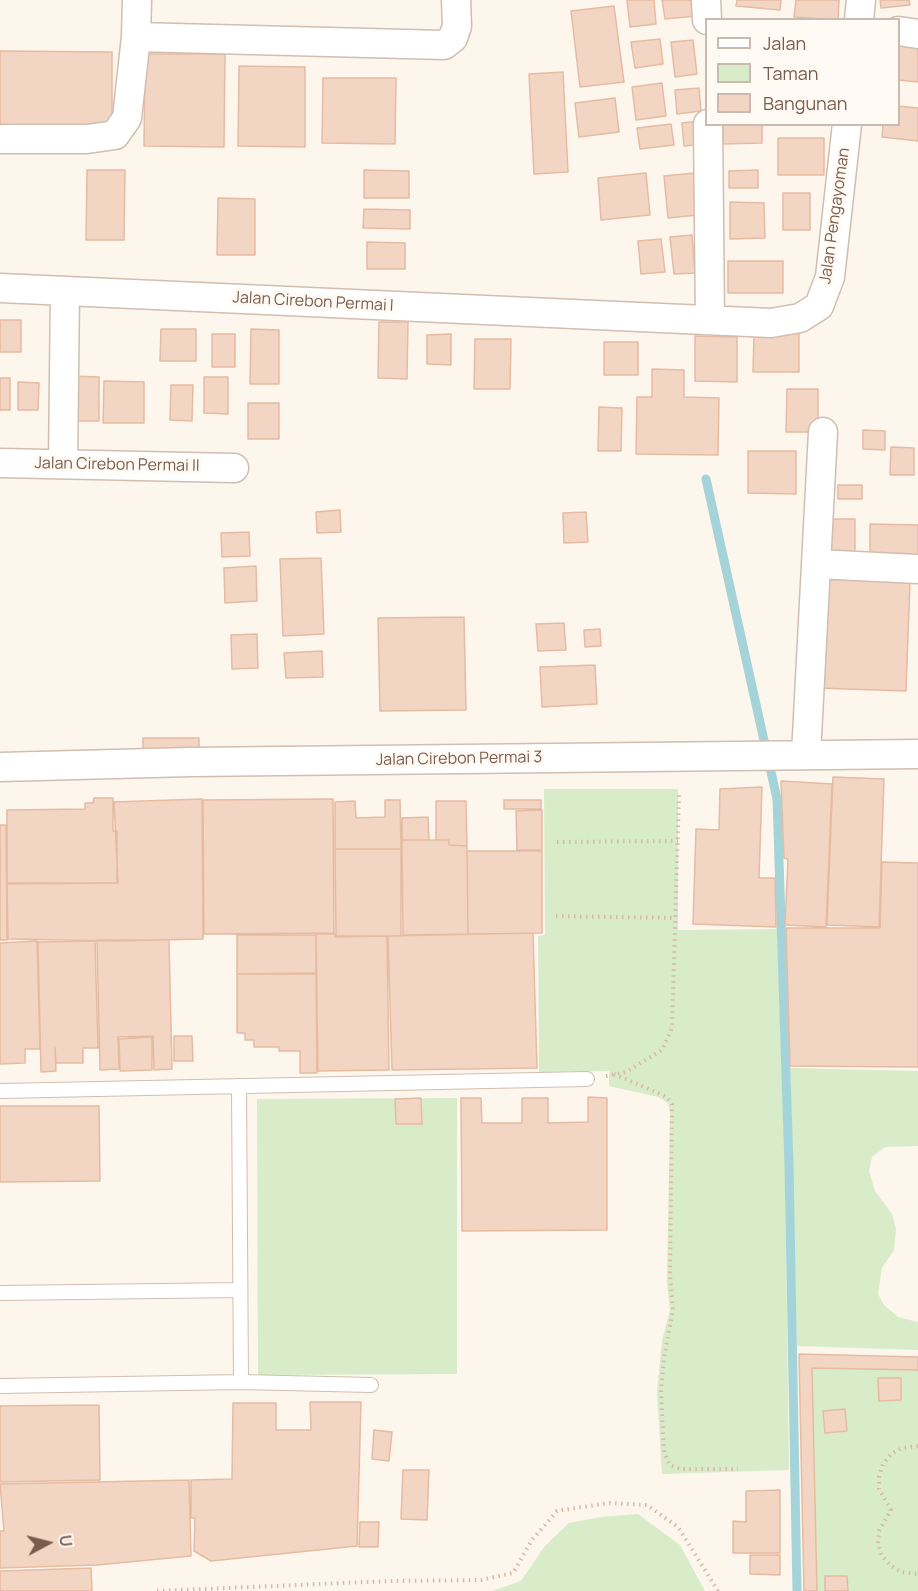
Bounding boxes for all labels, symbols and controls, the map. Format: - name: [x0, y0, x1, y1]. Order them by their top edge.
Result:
- legend: [705, 18, 900, 126]
- text: Jalan: [763, 31, 806, 55]
- text: Taman: [763, 61, 818, 85]
- text: Bangunan: [763, 91, 847, 115]
- street label: Jalan Pengayoman: [816, 147, 854, 285]
- street label: Jalan Cirebon Permai I: [232, 288, 394, 316]
- street label: Jalan Cirebon Permai II: [34, 454, 200, 476]
- street label: Jalan Cirebon Permai 3: [376, 748, 542, 770]
- north arrow: [18, 1513, 78, 1573]
- text: U: [54, 1534, 77, 1548]

